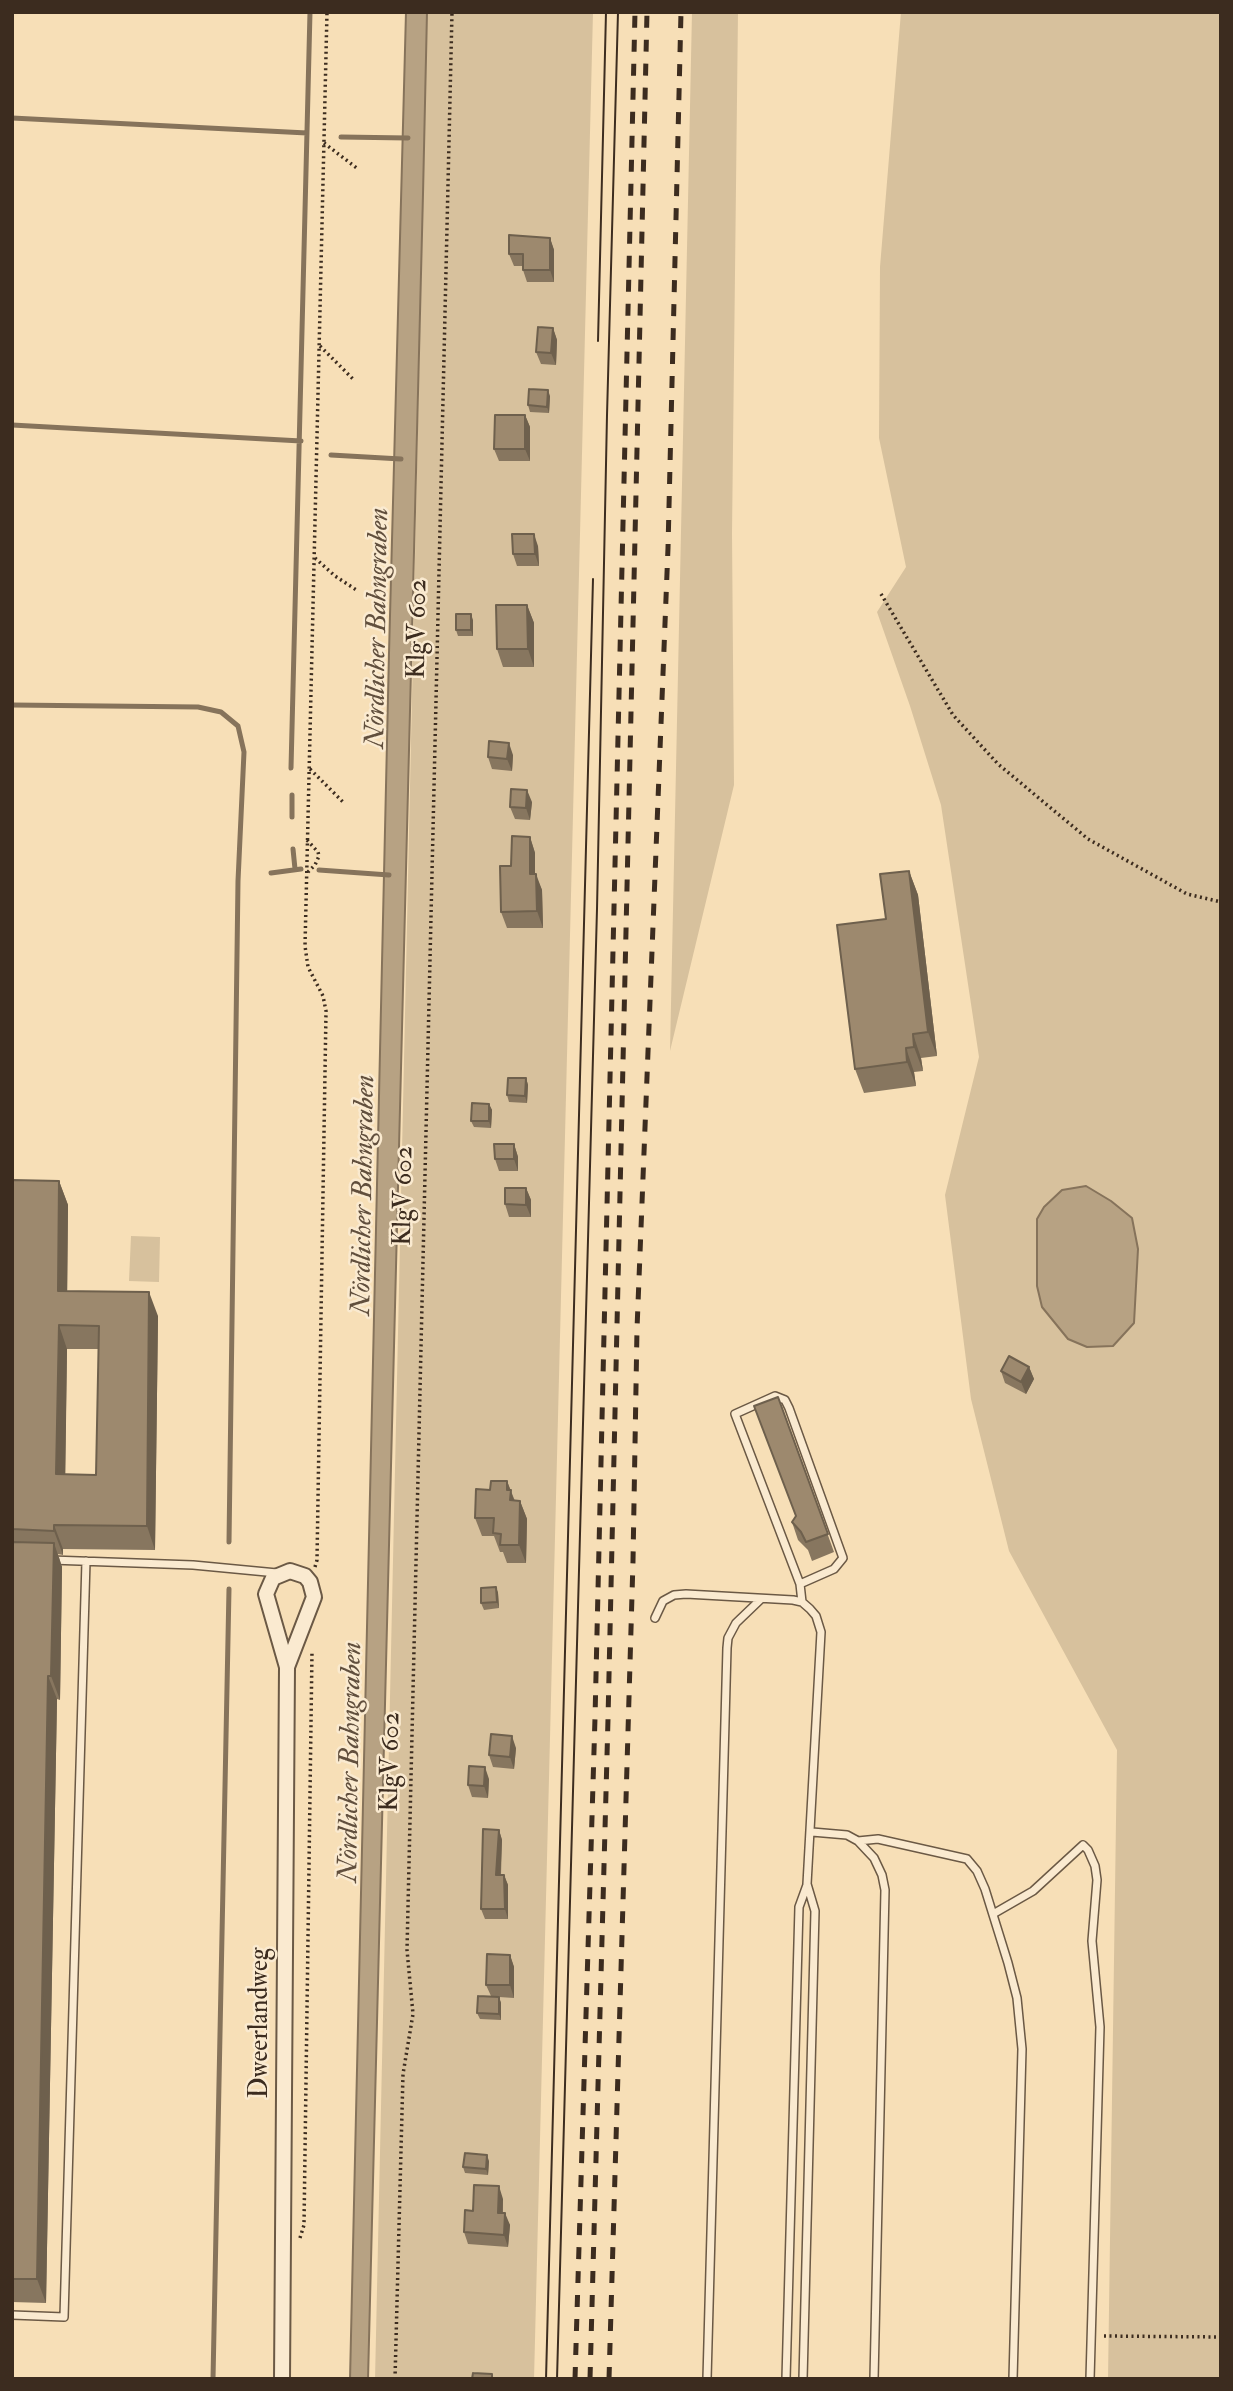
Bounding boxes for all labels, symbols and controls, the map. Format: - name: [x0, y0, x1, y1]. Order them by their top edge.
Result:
- water label: Nördlicher Bahngraben: [360, 507, 398, 749]
- street label: KlgV 602: [403, 579, 435, 679]
- water label: Nördlicher Bahngraben: [346, 1074, 384, 1316]
- street label: KlgV 602: [389, 1146, 421, 1246]
- water label: Nördlicher Bahngraben: [333, 1641, 371, 1883]
- street label: KlgV 602: [376, 1712, 408, 1812]
- street label: Dweerlandweg: [245, 1947, 277, 2099]

